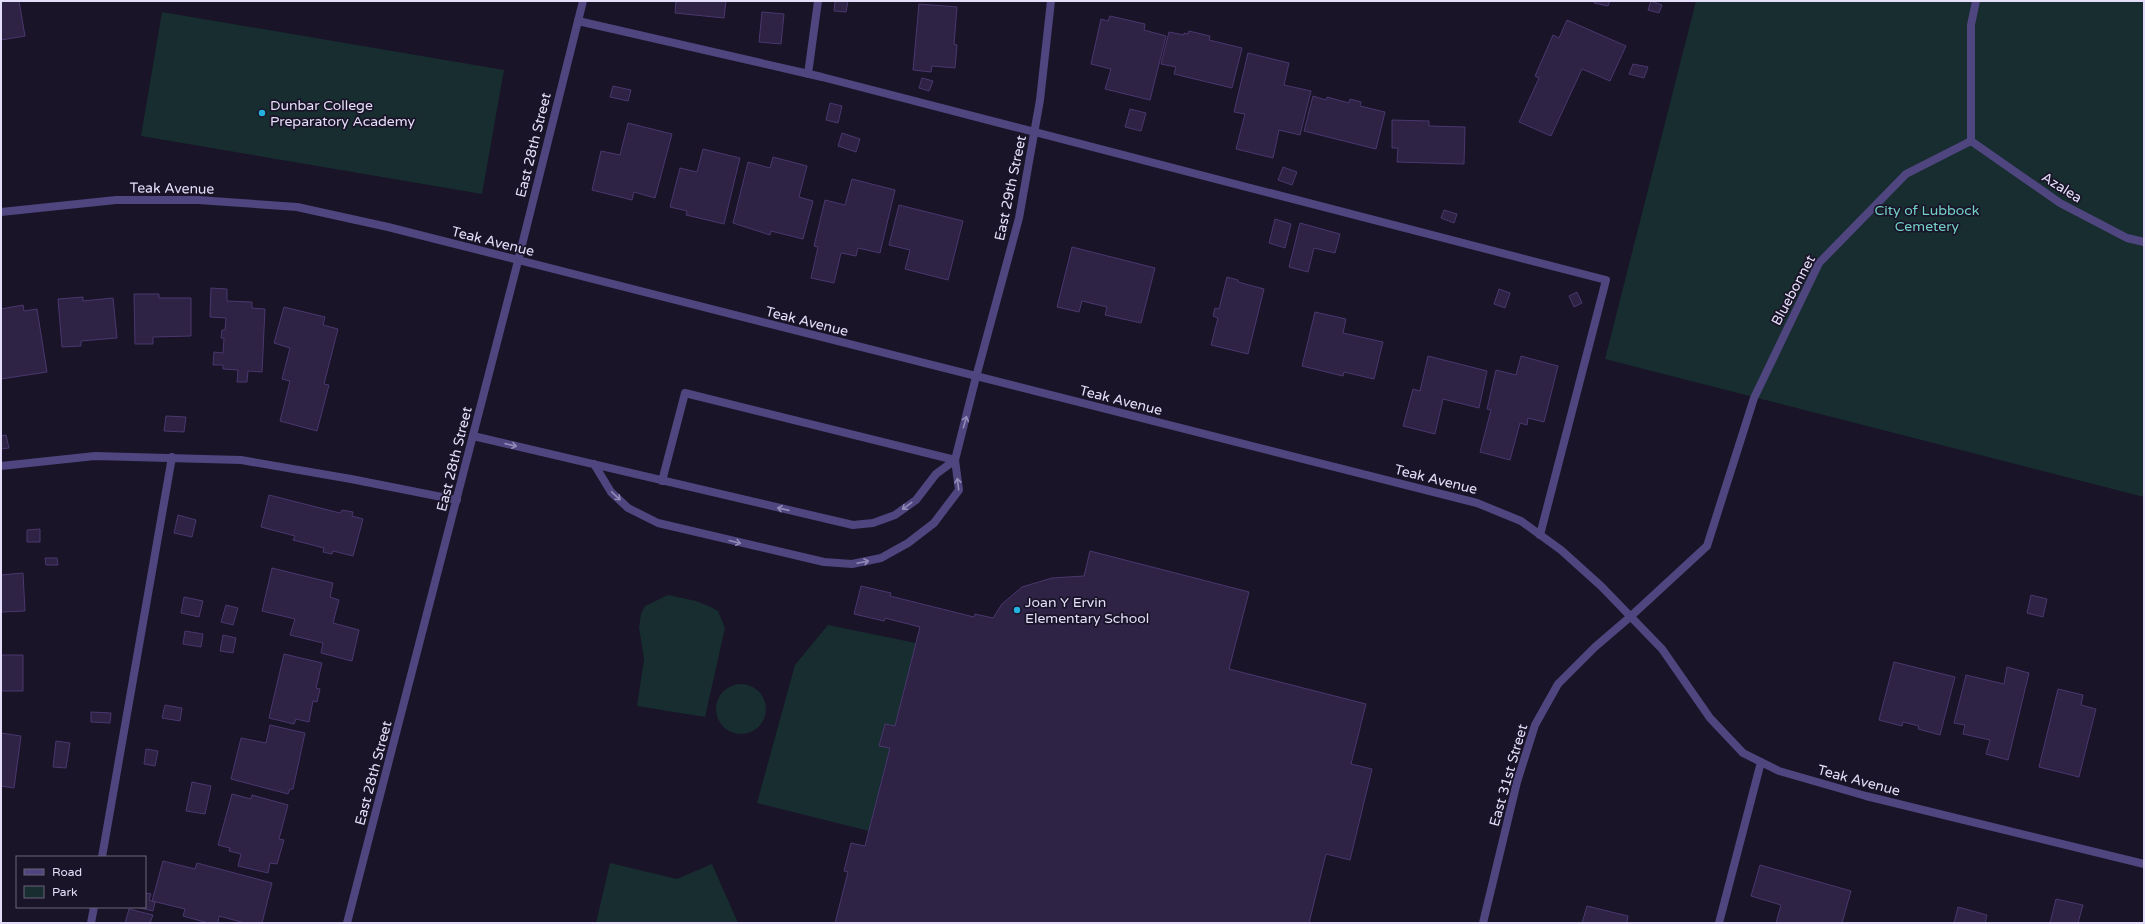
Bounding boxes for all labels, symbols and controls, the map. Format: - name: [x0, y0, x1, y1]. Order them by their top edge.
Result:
- street label: East 28th Street: [512, 90, 555, 199]
- place label: Dunbar College Preparatory Academy: [270, 97, 416, 130]
- marker: Dunbar College Preparatory Academy: [257, 108, 267, 118]
- street label: East 29th Street: [991, 133, 1030, 242]
- street label: Azalea: [2038, 168, 2085, 206]
- street label: Teak Avenue: [129, 179, 215, 198]
- park label: City of Lubbock Cemetery: [1875, 202, 1980, 235]
- street label: Teak Avenue: [450, 223, 536, 260]
- street label: Bluebonnet: [1768, 252, 1819, 328]
- street label: Teak Avenue: [764, 303, 850, 340]
- street label: Teak Avenue: [1078, 382, 1164, 419]
- street label: East 28th Street: [433, 404, 476, 513]
- one-way arrow: [962, 416, 969, 429]
- one-way arrow: [504, 441, 517, 449]
- street label: Teak Avenue: [1393, 461, 1479, 498]
- one-way arrow: [954, 478, 962, 491]
- one-way arrow: [611, 492, 621, 501]
- one-way arrow: [902, 502, 913, 511]
- one-way arrow: [777, 505, 790, 513]
- one-way arrow: [729, 539, 742, 546]
- one-way arrow: [856, 557, 869, 565]
- place label: Joan Y Ervin Elementary School: [1025, 594, 1149, 627]
- marker: Joan Y Ervin Elementary School: [1012, 605, 1022, 615]
- street label: East 28th Street: [351, 718, 396, 827]
- street label: East 31st Street: [1486, 721, 1531, 828]
- street label: Teak Avenue: [1816, 761, 1902, 800]
- legend: [16, 856, 146, 908]
- text: Road: [52, 865, 82, 879]
- text: Park: [52, 885, 78, 899]

